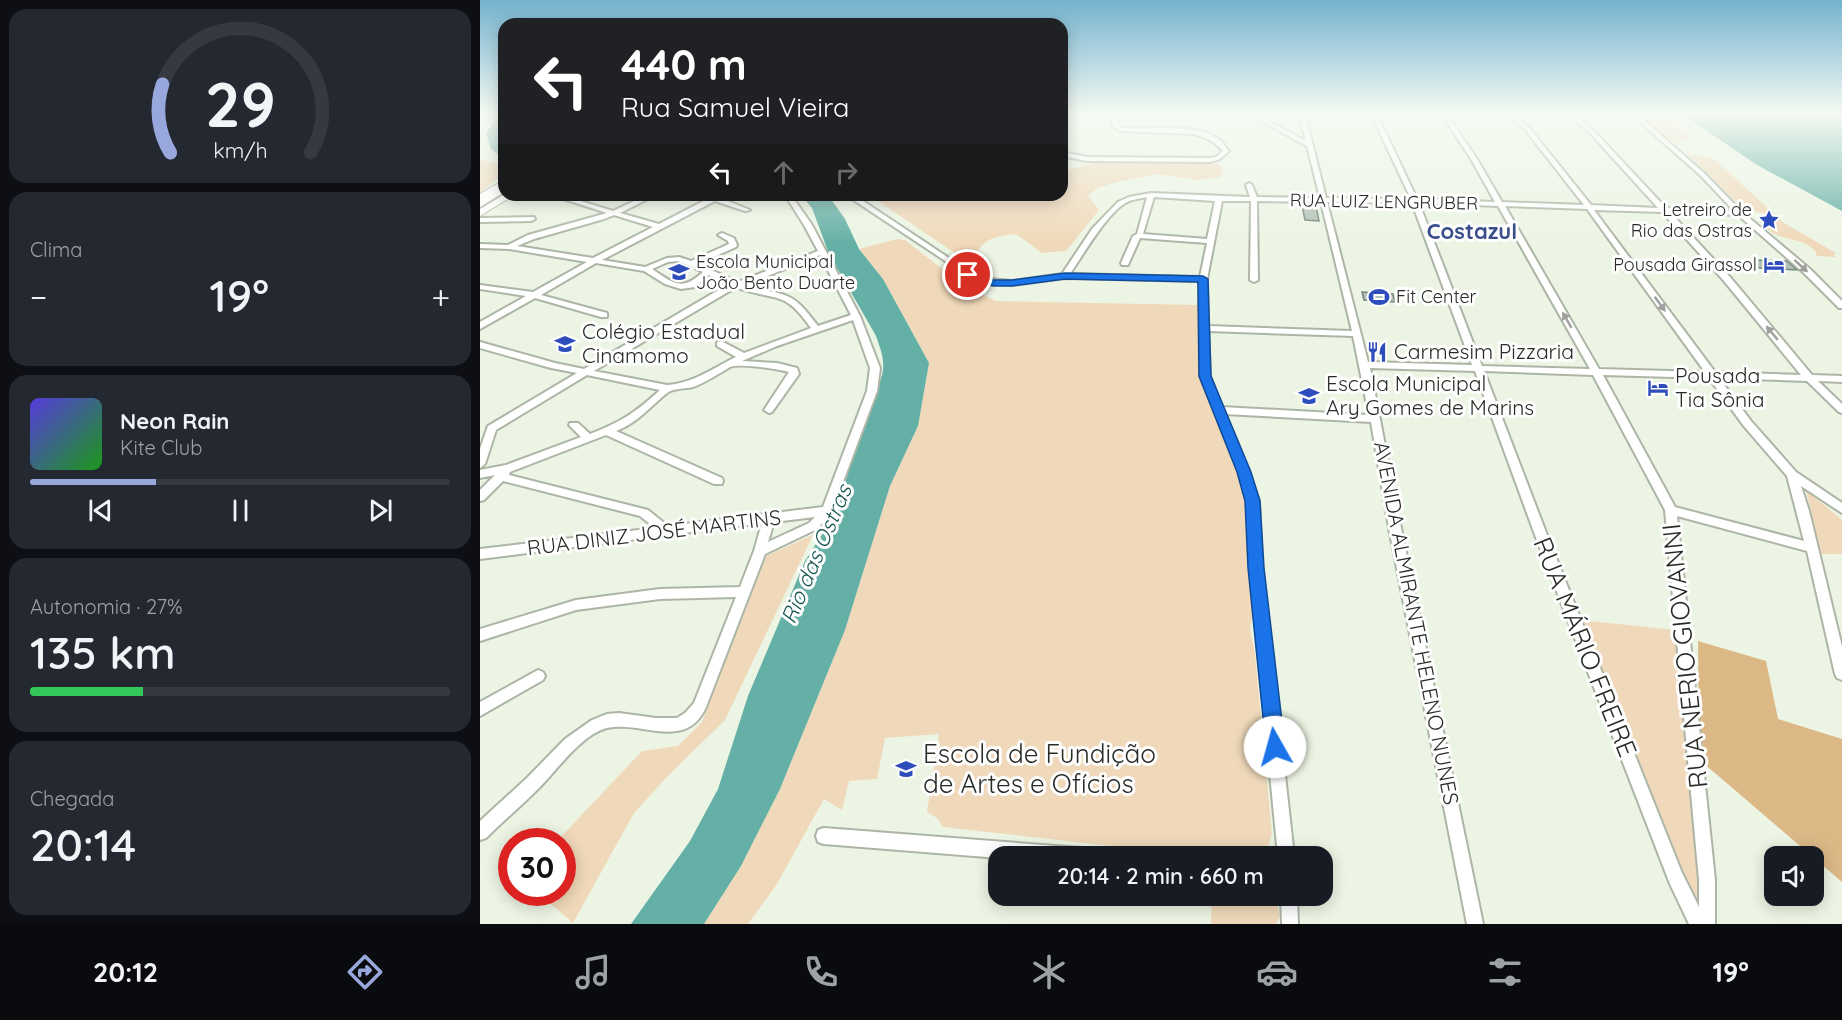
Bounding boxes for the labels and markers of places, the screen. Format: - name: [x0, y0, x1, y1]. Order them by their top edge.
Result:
- place label: Letreiro de Rio das Ostras: [1631, 198, 1752, 242]
- place icon: Letreiro de Rio das Ostras: [1757, 208, 1781, 232]
- pin: [942, 249, 993, 300]
- place label: Escola Municipal João Bento Duarte: [696, 250, 855, 294]
- place label: Pousada Girassol: [1613, 253, 1757, 276]
- hotel icon: Pousada Girassol: [1762, 253, 1786, 277]
- school or university icon: Escola Municipal João Bento Duarte: [667, 260, 691, 284]
- sports icon: Fit Center: [1367, 285, 1391, 309]
- place label: Fit Center: [1396, 285, 1477, 308]
- place label: Colégio Estadual Cinamomo: [582, 318, 745, 368]
- school or university icon: Colégio Estadual Cinamomo: [553, 332, 577, 356]
- place label: Carmesim Pizzaria: [1394, 338, 1574, 364]
- restaurant icon: Carmesim Pizzaria: [1365, 340, 1389, 364]
- place label: Pousada Tia Sônia: [1675, 362, 1764, 412]
- place label: Escola Municipal Ary Gomes de Marins: [1326, 370, 1534, 420]
- hotel icon: Pousada Tia Sônia: [1646, 376, 1670, 400]
- school or university icon: Escola Municipal Ary Gomes de Marins: [1297, 384, 1321, 408]
- place label: Escola de Fundição de Artes e Ofícios: [923, 737, 1156, 800]
- school or university icon: Escola de Fundição de Artes e Ofícios: [894, 757, 918, 781]

